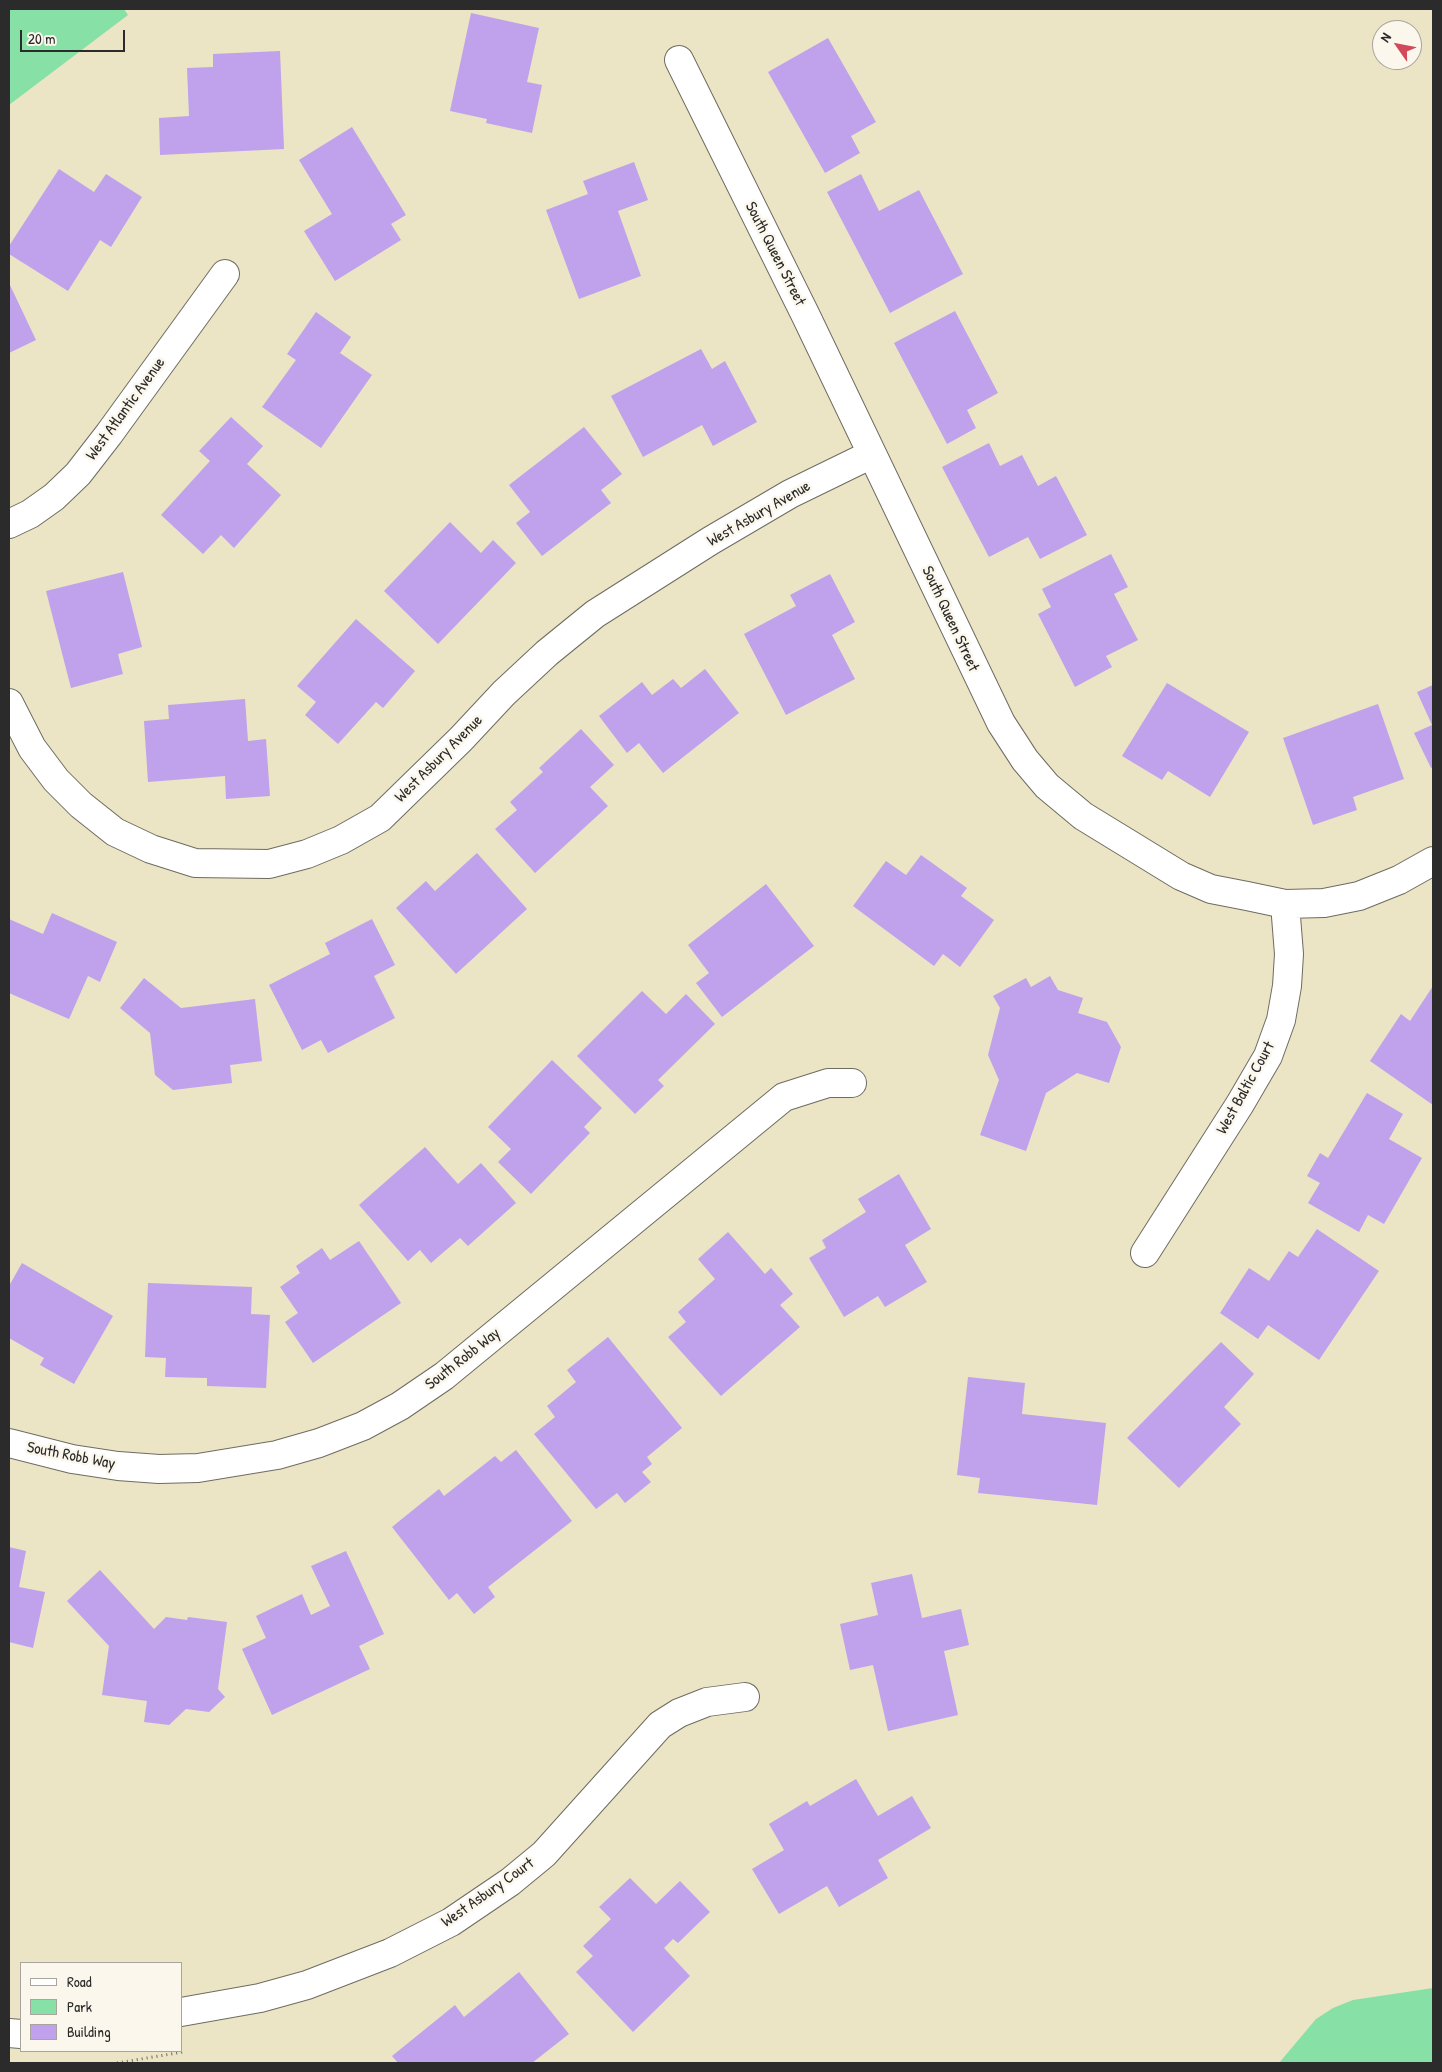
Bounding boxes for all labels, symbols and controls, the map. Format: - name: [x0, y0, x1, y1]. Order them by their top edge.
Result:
- scale bar: [22, 20, 128, 52]
- north arrow: [1372, 20, 1422, 70]
- text: 20 m: [28, 28, 55, 49]
- text: N: [1375, 29, 1395, 45]
- street label: South Queen Street: [741, 199, 809, 309]
- street label: West Atlantic Avenue: [82, 354, 170, 464]
- street label: West Asbury Avenue: [704, 477, 814, 551]
- street label: South Queen Street: [917, 563, 983, 675]
- street label: West Asbury Avenue: [391, 711, 487, 807]
- street label: West Baltic Court: [1213, 1039, 1279, 1137]
- street label: South Robb Way: [422, 1324, 504, 1394]
- street label: South Robb Way: [25, 1438, 117, 1474]
- street label: West Asbury Court: [438, 1854, 538, 1932]
- legend: [20, 1962, 182, 2052]
- text: Road: [67, 1971, 92, 1992]
- text: Park: [67, 1996, 92, 2017]
- text: Building: [67, 2021, 111, 2042]

